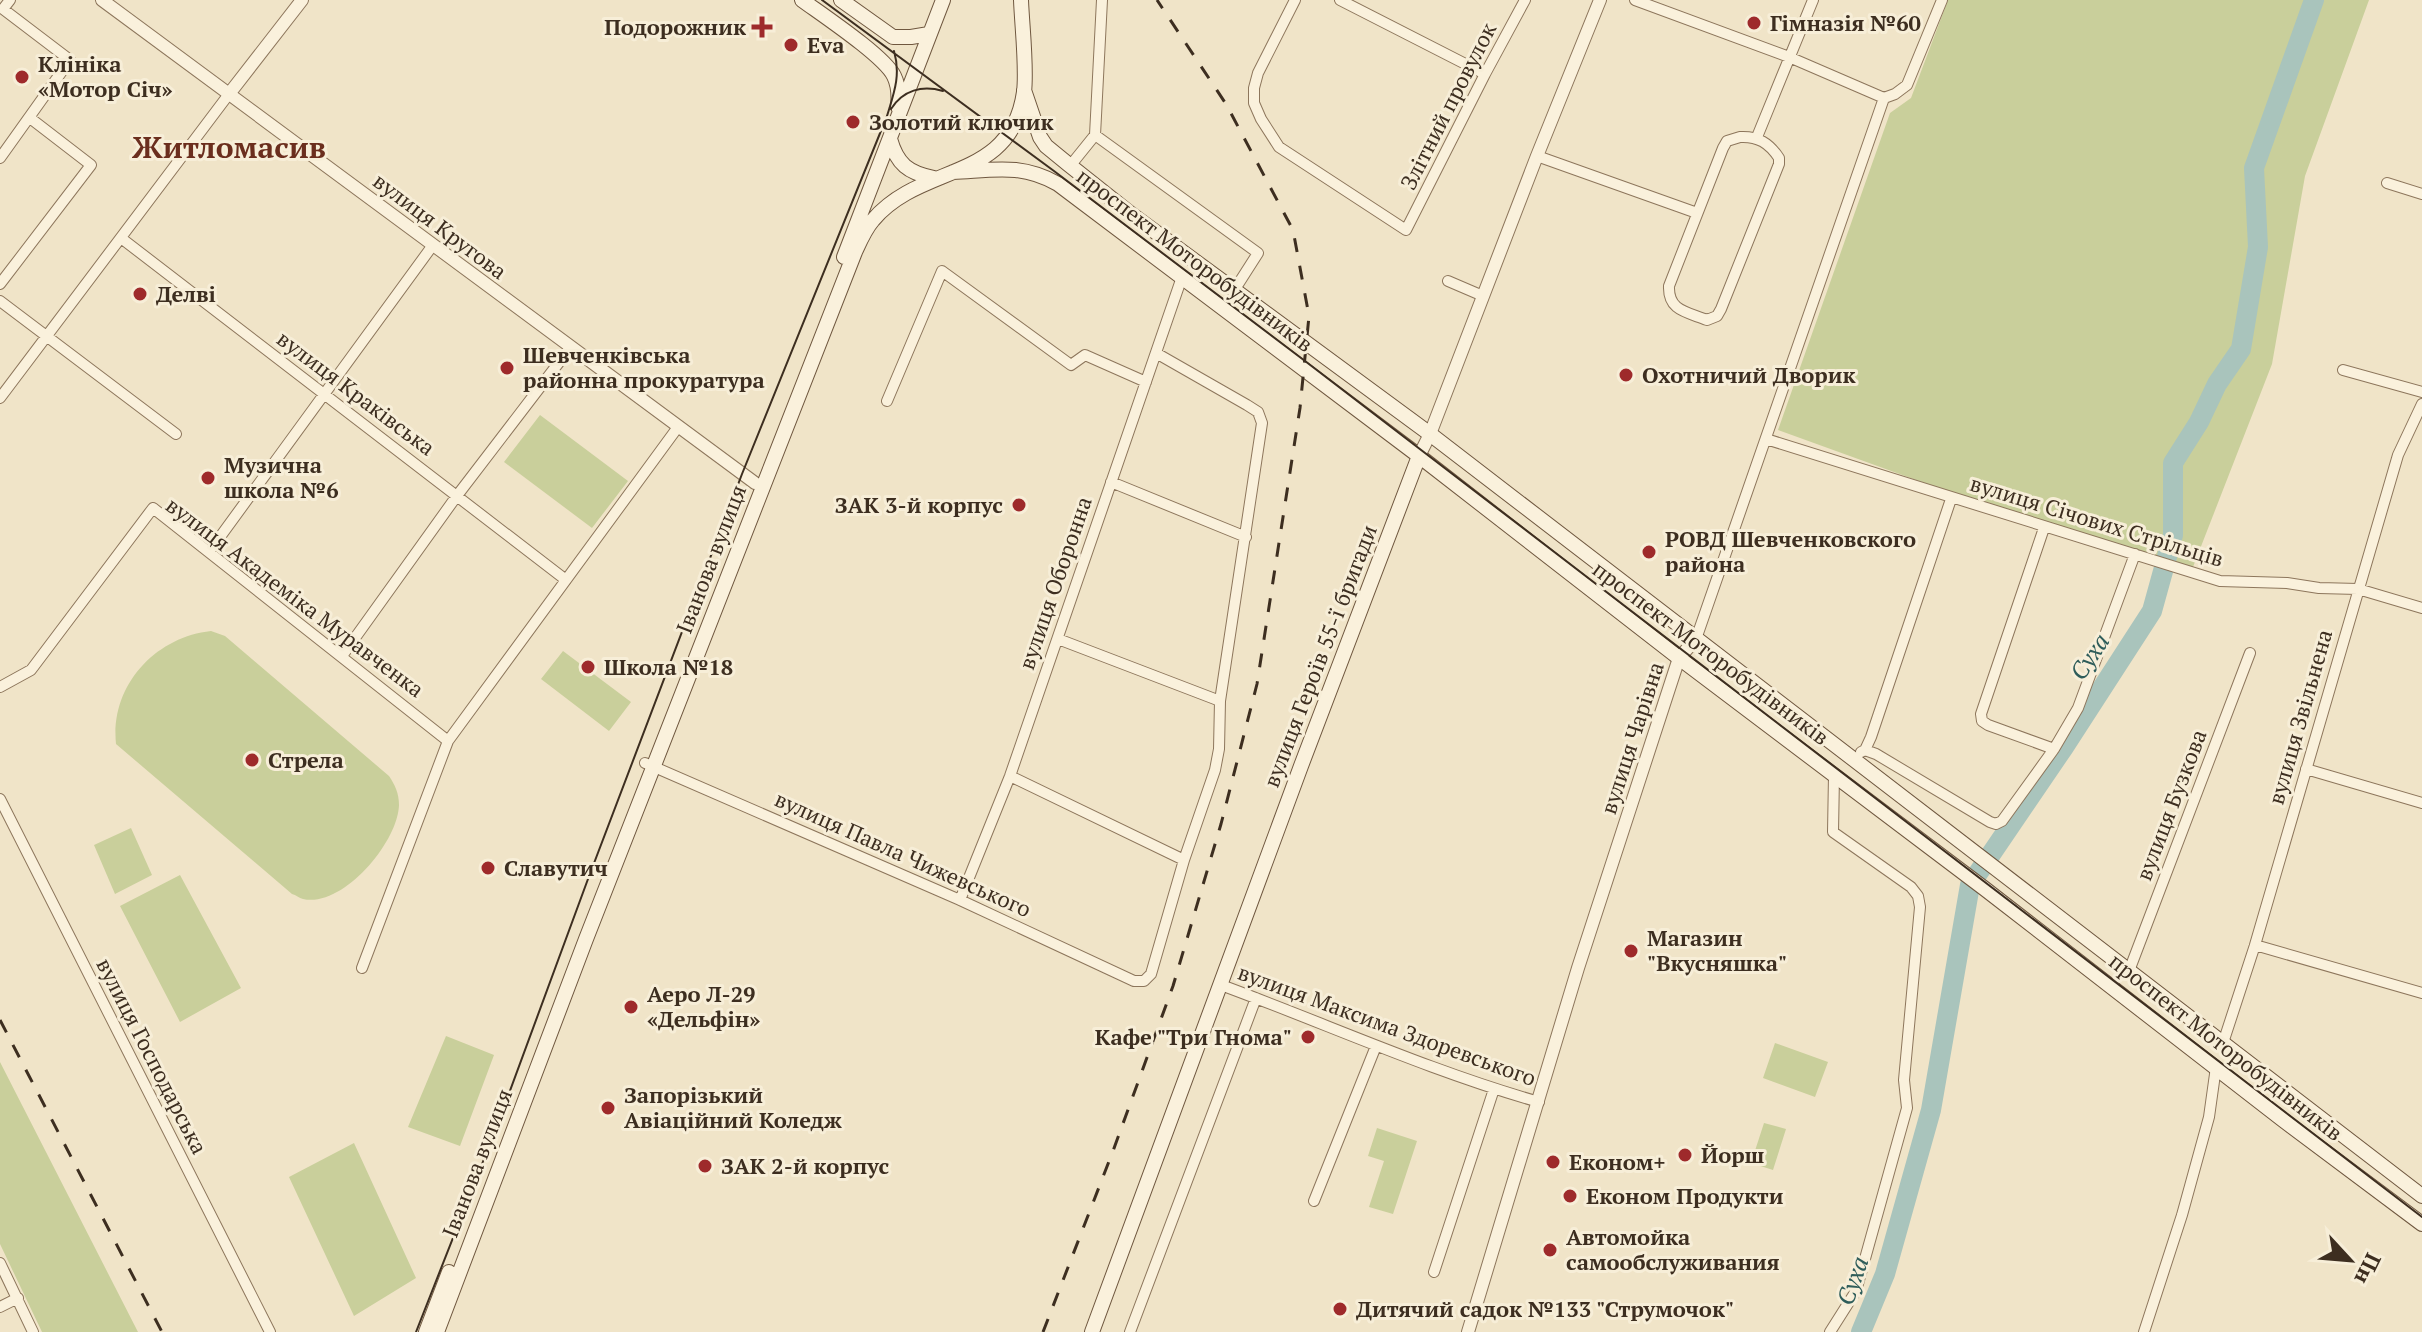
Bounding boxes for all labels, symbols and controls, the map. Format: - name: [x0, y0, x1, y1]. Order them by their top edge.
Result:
- place label: Гімназія №60: [1770, 8, 1921, 37]
- place label: Подорожник: [604, 12, 747, 41]
- marker: Гімназія №60: [1745, 14, 1763, 32]
- street label: Злітний провулок: [1393, 17, 1502, 194]
- marker: Подорожник: [753, 18, 771, 36]
- place label: Eva: [807, 30, 844, 59]
- marker: Eva: [782, 36, 800, 54]
- place label: Клініка «Мотор Січ»: [38, 49, 173, 103]
- marker: Клініка «Мотор Січ»: [13, 68, 31, 86]
- place label: Золотий ключик: [869, 107, 1054, 136]
- marker: Золотий ключик: [844, 113, 862, 131]
- district label: Житломасив: [132, 127, 326, 167]
- street label: проспект Моторобудівників: [1071, 161, 1319, 358]
- street label: вулиця Кругова: [368, 166, 513, 285]
- place label: Делві: [156, 279, 216, 308]
- marker: Делві: [131, 285, 149, 303]
- street label: вулиця Краківська: [272, 324, 441, 462]
- place label: Шевченківська районна прокуратура: [523, 340, 765, 394]
- marker: Шевченківська районна прокуратура: [498, 359, 516, 377]
- place label: Охотничий Дворик: [1642, 360, 1856, 389]
- marker: Охотничий Дворик: [1617, 366, 1635, 384]
- place label: Музична школа №6: [224, 450, 339, 504]
- street label: вулиця Січових Стрільців: [1967, 468, 2227, 573]
- marker: Музична школа №6: [199, 469, 217, 487]
- street label: Іванова вулиця: [669, 480, 752, 637]
- street label: вулиця Академіка Муравченка: [160, 490, 430, 703]
- place label: ЗАК 3-й корпус: [835, 490, 1003, 519]
- street label: вулиця Оборонна: [1011, 492, 1098, 673]
- marker: ЗАК 3-й корпус: [1010, 496, 1028, 514]
- street label: вулиця Героїв 55-ї бригади: [1256, 520, 1383, 791]
- place label: РОВД Шевченковского района: [1665, 524, 1916, 578]
- marker: РОВД Шевченковского района: [1640, 543, 1658, 561]
- street label: проспект Моторобудівників: [1587, 554, 1835, 751]
- street label: вулиця Звільнена: [2261, 626, 2338, 808]
- water label: Суха: [2062, 627, 2116, 686]
- place label: Школа №18: [604, 652, 733, 681]
- marker: Школа №18: [579, 658, 597, 676]
- street label: вулиця Чарівна: [1593, 658, 1670, 818]
- street label: вулиця Бузкова: [2128, 725, 2213, 884]
- place label: Стрела: [268, 745, 344, 774]
- marker: Стрела: [243, 751, 261, 769]
- street label: вулиця Павла Чижевського: [770, 784, 1036, 923]
- place label: Славутич: [504, 853, 608, 882]
- marker: Славутич: [479, 859, 497, 877]
- place label: Магазин "Вкусняшка": [1647, 923, 1787, 977]
- marker: Магазин "Вкусняшка": [1622, 942, 1640, 960]
- street label: проспект Моторобудівників: [2104, 946, 2349, 1147]
- street label: вулиця Господарська: [90, 953, 214, 1159]
- street label: вулиця Максима Здоревського: [1234, 957, 1540, 1092]
- place label: Аеро Л-29 «Дельфін»: [647, 979, 760, 1033]
- marker: Аеро Л-29 «Дельфін»: [622, 998, 640, 1016]
- place label: Кафе "Три Гнома": [1095, 1022, 1292, 1051]
- marker: Кафе "Три Гнома": [1299, 1028, 1317, 1046]
- place label: Запорізький Авіаційний Коледж: [624, 1080, 842, 1134]
- street label: Іванова вулиця: [435, 1084, 518, 1241]
- marker: Запорізький Авіаційний Коледж: [599, 1099, 617, 1117]
- place label: Йорш: [1701, 1140, 1765, 1169]
- marker: Йорш: [1676, 1146, 1694, 1164]
- place label: Економ+: [1569, 1147, 1666, 1176]
- place label: ЗАК 2-й корпус: [721, 1151, 890, 1180]
- marker: Економ+: [1544, 1153, 1562, 1171]
- marker: ЗАК 2-й корпус: [696, 1157, 714, 1175]
- place label: Економ Продукти: [1586, 1181, 1784, 1210]
- marker: Економ Продукти: [1561, 1187, 1579, 1205]
- north arrow: [2310, 1220, 2390, 1300]
- place label: Автомойка самообслуживания: [1566, 1222, 1780, 1276]
- marker: Автомойка самообслуживания: [1541, 1241, 1559, 1259]
- text: Пн: [2349, 1249, 2388, 1289]
- water label: Суха: [1829, 1252, 1876, 1309]
- place label: Дитячий садок №133 "Струмочок": [1356, 1294, 1734, 1323]
- marker: Дитячий садок №133 "Струмочок": [1331, 1300, 1349, 1318]

